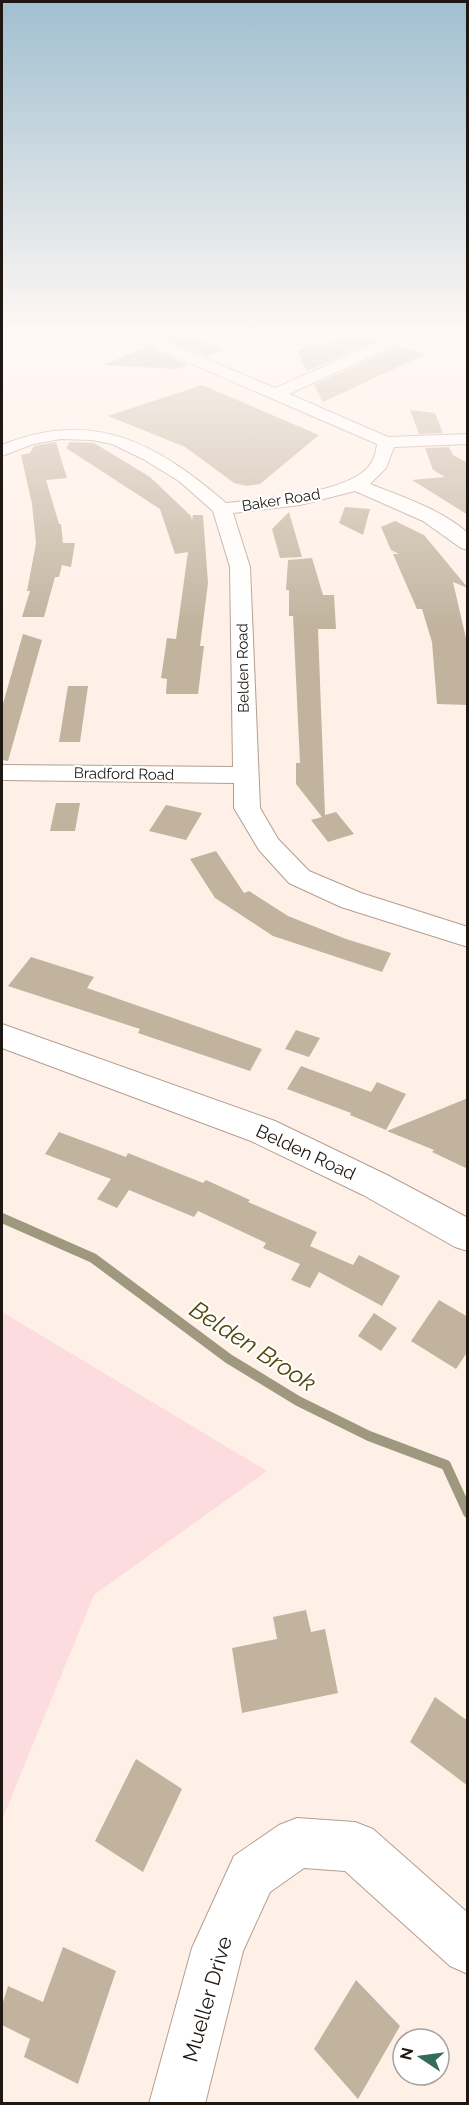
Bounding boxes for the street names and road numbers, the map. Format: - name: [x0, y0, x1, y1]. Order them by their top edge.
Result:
- street label: Baker Road: [240, 485, 322, 515]
- street label: Belden Road: [233, 623, 253, 713]
- street label: Bradford Road: [74, 764, 174, 784]
- street label: Belden Road: [253, 1120, 359, 1184]
- street label: Mueller Drive: [177, 1933, 237, 2065]

